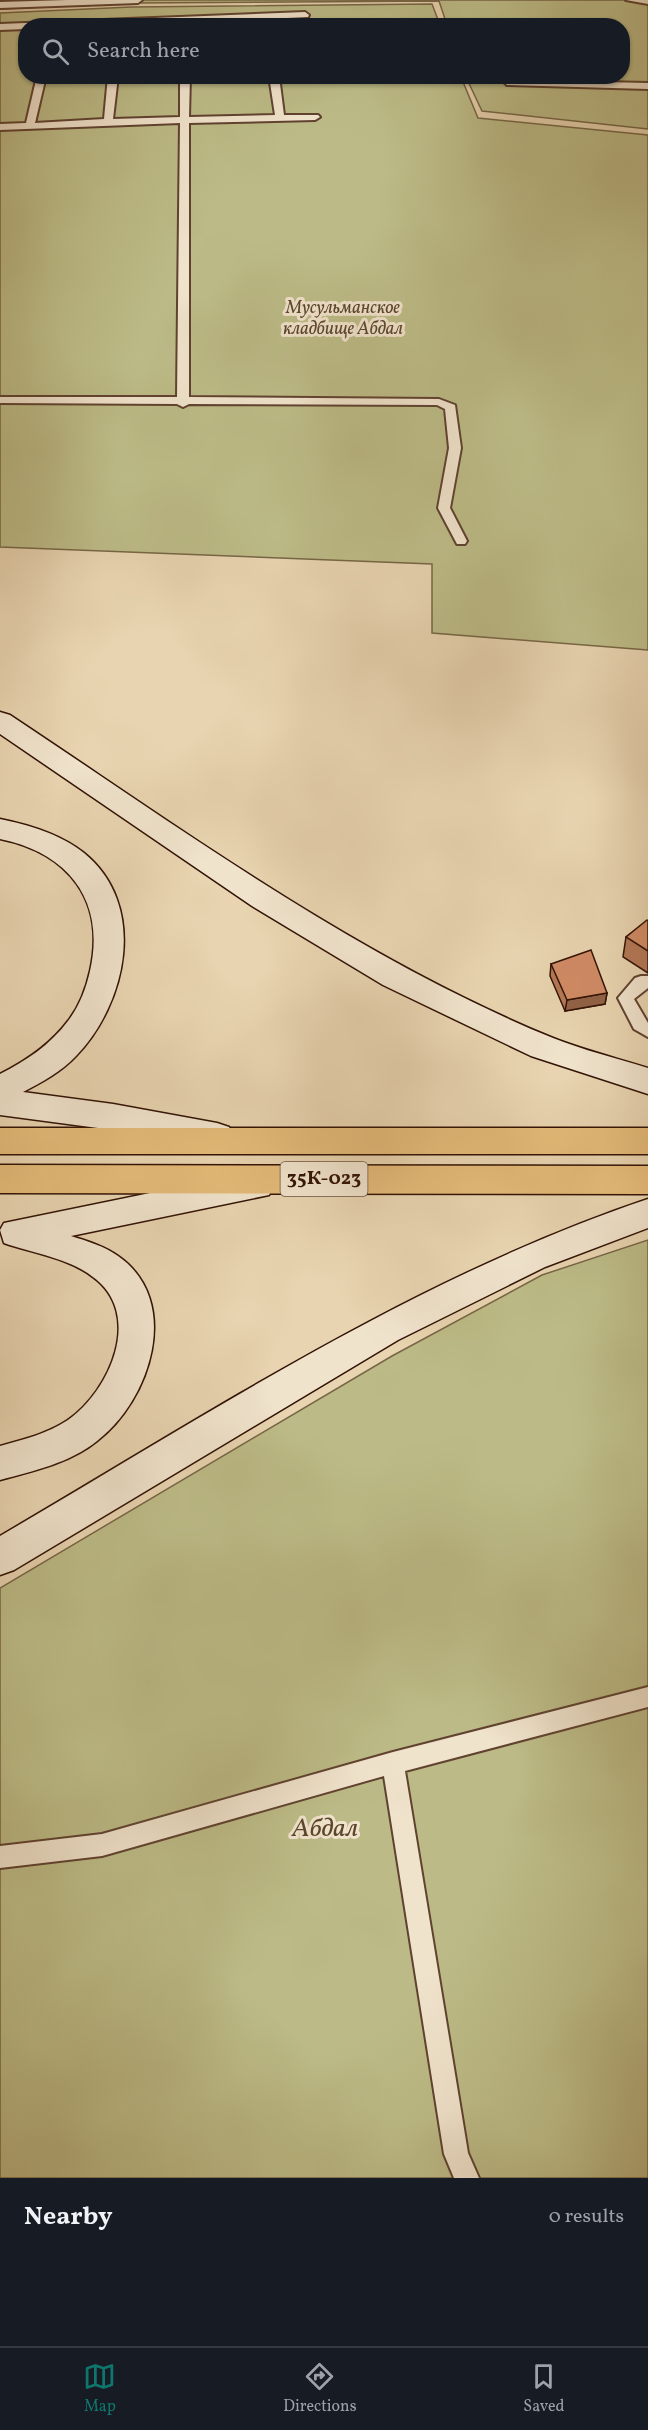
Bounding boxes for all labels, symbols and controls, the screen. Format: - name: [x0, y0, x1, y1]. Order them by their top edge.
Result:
- search box: [18, 18, 630, 84]
- icon: search: [39, 35, 72, 68]
- text: Search here: [87, 36, 200, 67]
- park label: Мусульманское кладбище Абдал: [283, 296, 403, 342]
- road number: 35К-023: [280, 1162, 368, 1196]
- park label: Абдал: [291, 1811, 358, 1847]
- text: Nearby: [24, 2199, 113, 2235]
- text: 0 results: [549, 2203, 624, 2231]
- tab: Map: [83, 2360, 116, 2418]
- tab: Directions: [283, 2360, 357, 2418]
- tab: Saved: [523, 2360, 565, 2418]

